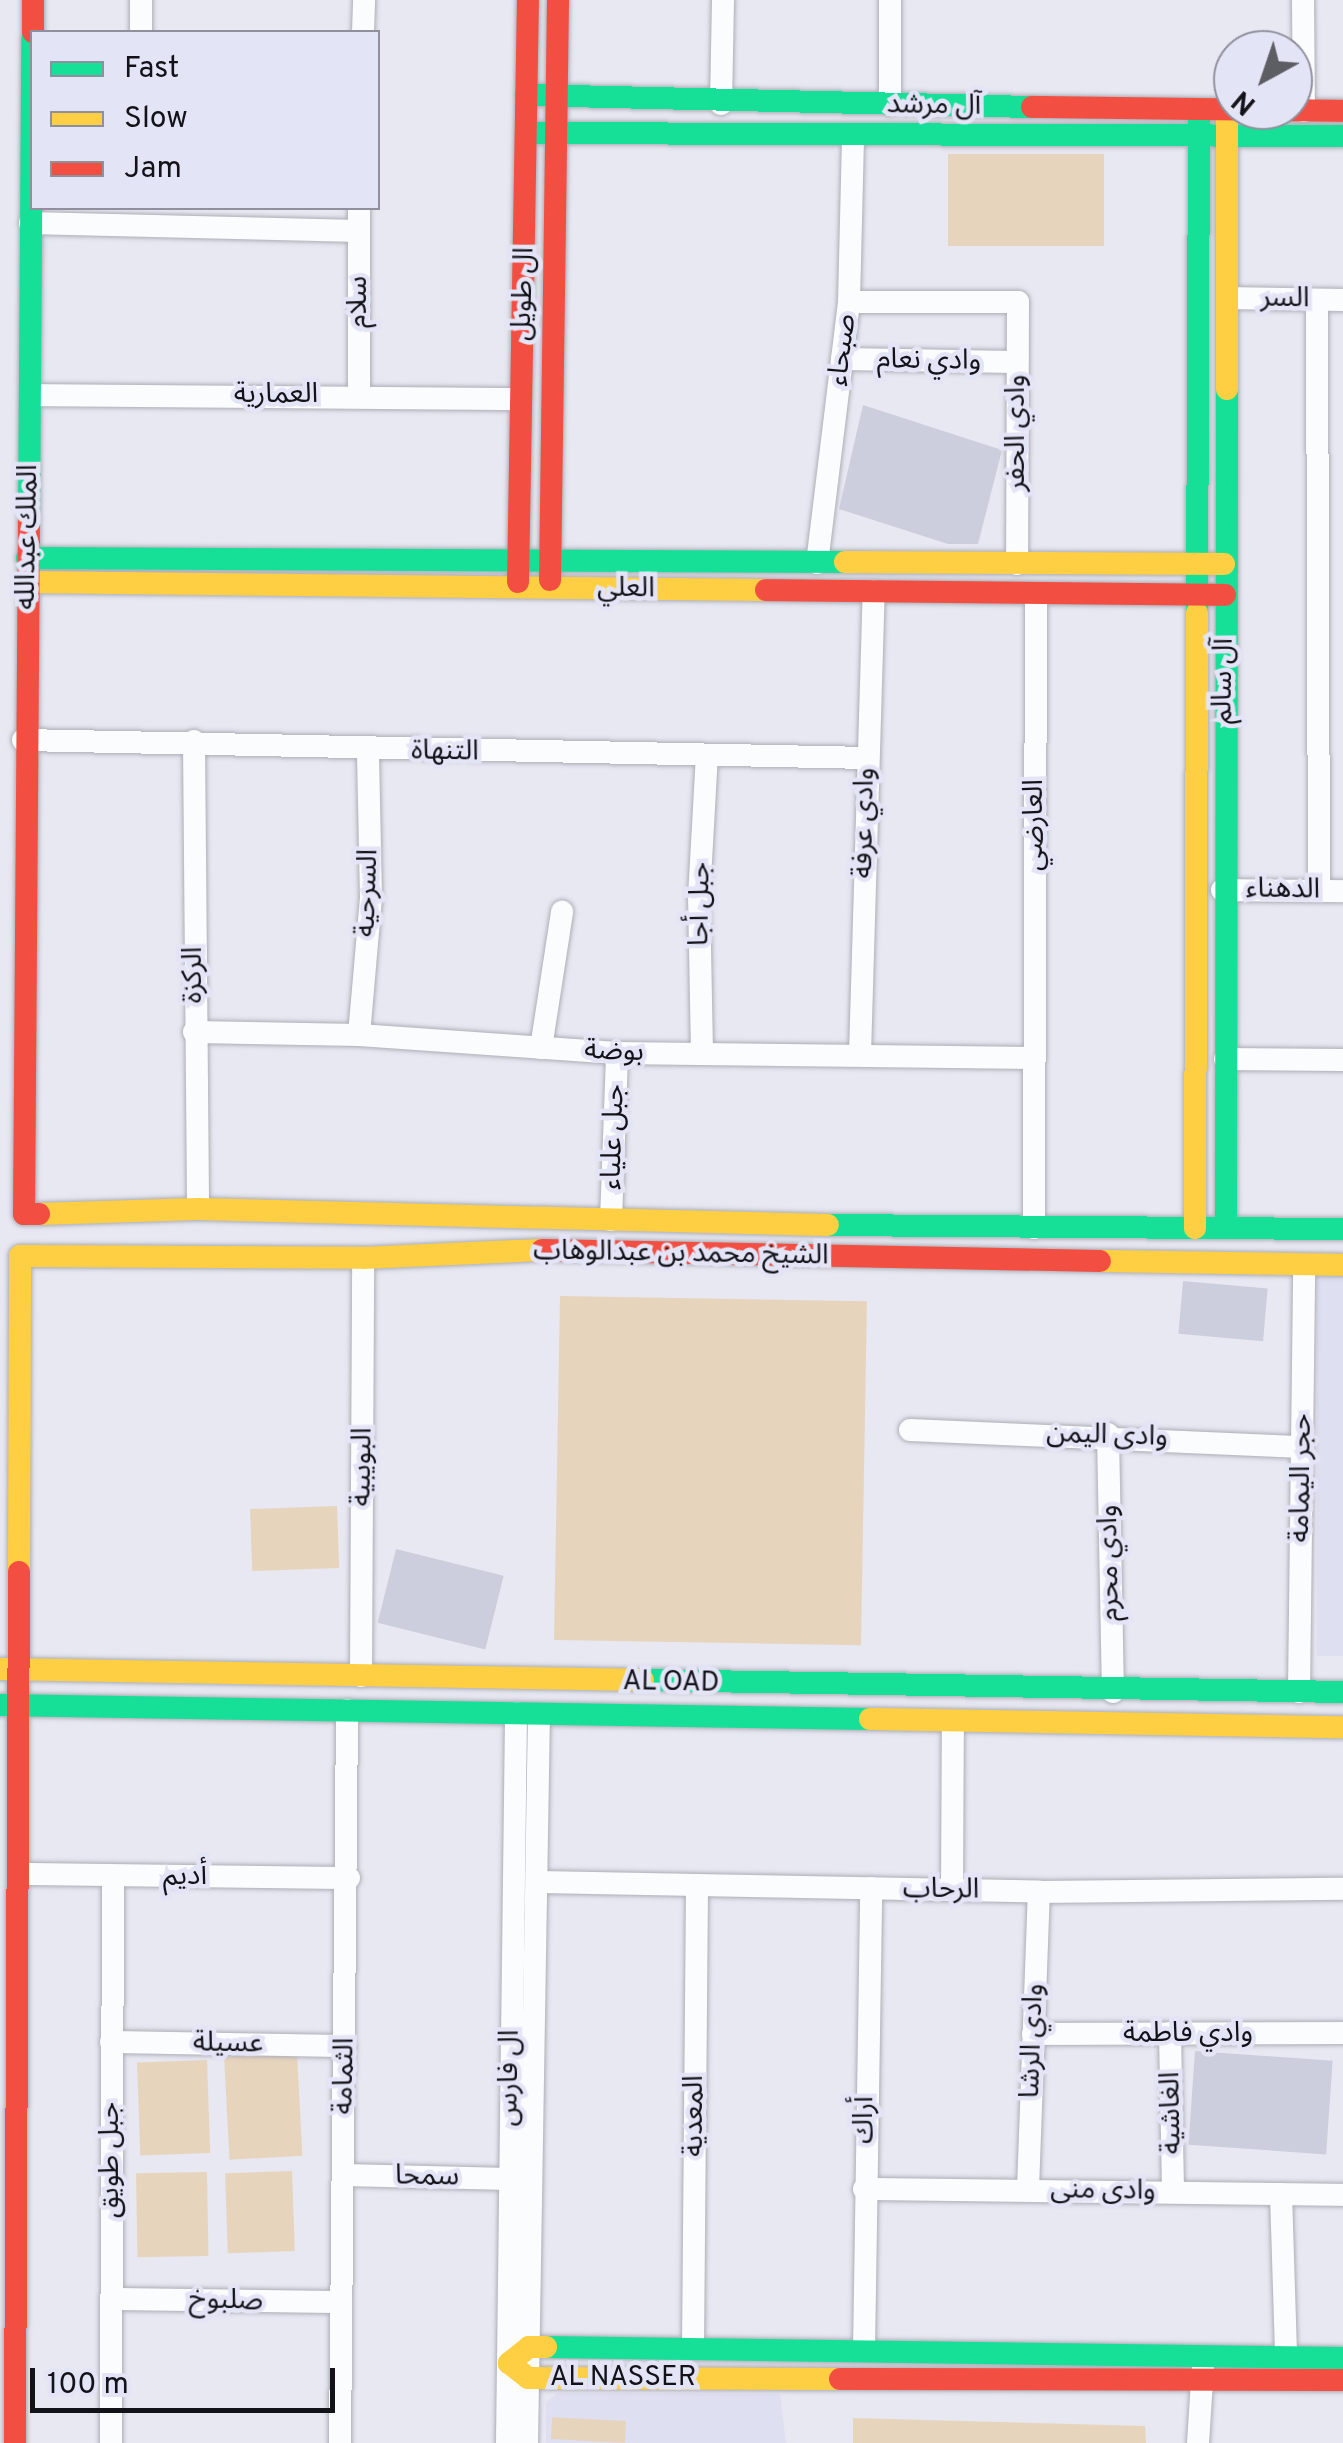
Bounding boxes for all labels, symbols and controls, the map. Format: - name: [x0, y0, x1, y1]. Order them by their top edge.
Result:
- legend: [30, 30, 380, 210]
- north arrow: [1213, 30, 1313, 130]
- text: Fast: [124, 51, 179, 88]
- text: N: [1226, 81, 1264, 122]
- street label: آل مرشد: [887, 88, 981, 124]
- text: Slow: [124, 101, 188, 138]
- text: Jam: [124, 151, 182, 188]
- street label: ال طويل: [506, 247, 542, 341]
- street label: سلام: [342, 276, 376, 328]
- street label: السر: [1260, 282, 1310, 316]
- street label: صبحاء: [822, 312, 864, 388]
- street label: وادي نعام: [877, 343, 981, 379]
- street label: وادي الحفر: [1000, 374, 1034, 492]
- street label: العمارية: [234, 378, 318, 412]
- street label: الملك عبدالله: [10, 464, 46, 610]
- street label: العلي: [597, 572, 655, 606]
- street label: آل سالم: [1206, 638, 1242, 724]
- street label: التنهاة: [411, 735, 479, 769]
- street label: وادي عرفة: [847, 767, 883, 879]
- street label: العارضي: [1018, 779, 1052, 871]
- street label: السرحية: [350, 848, 386, 938]
- street label: جبل أجا: [683, 862, 719, 946]
- street label: الدهناء: [1246, 873, 1320, 907]
- street label: الركزة: [177, 947, 211, 1003]
- street label: بوضة: [584, 1034, 644, 1070]
- street label: جبل علياء: [595, 1084, 633, 1190]
- street label: الشيخ محمد بن عبدالوهاب: [533, 1235, 829, 1273]
- street label: حجر اليمامة: [1284, 1413, 1320, 1543]
- street label: وادى اليمن: [1046, 1417, 1168, 1455]
- street label: البويبية: [346, 1427, 380, 1507]
- street label: وادي محرم: [1092, 1504, 1128, 1622]
- street label: AL OAD: [622, 1665, 720, 1701]
- street label: أديم: [163, 1860, 207, 1894]
- street label: الرحاب: [903, 1873, 979, 1907]
- street label: وادي الرشا: [1014, 1983, 1052, 2099]
- street label: وادي فاطمة: [1123, 2017, 1253, 2051]
- street label: عسيلة: [193, 2027, 263, 2061]
- street label: ال فارس: [492, 2029, 528, 2127]
- street label: الثمامة: [328, 2037, 362, 2115]
- street label: الغاشية: [1154, 2071, 1190, 2155]
- street label: المعدية: [678, 2075, 712, 2157]
- street label: أراك: [848, 2096, 882, 2144]
- street label: جبل طويق: [94, 2102, 128, 2218]
- street label: سمحا: [395, 2160, 459, 2194]
- street label: وادى منى: [1050, 2173, 1156, 2209]
- street label: صلبوخ: [189, 2284, 263, 2318]
- scale bar: [35, 2348, 340, 2410]
- street label: AL NASSER: [549, 2361, 697, 2395]
- text: 100 m: [47, 2367, 129, 2404]

